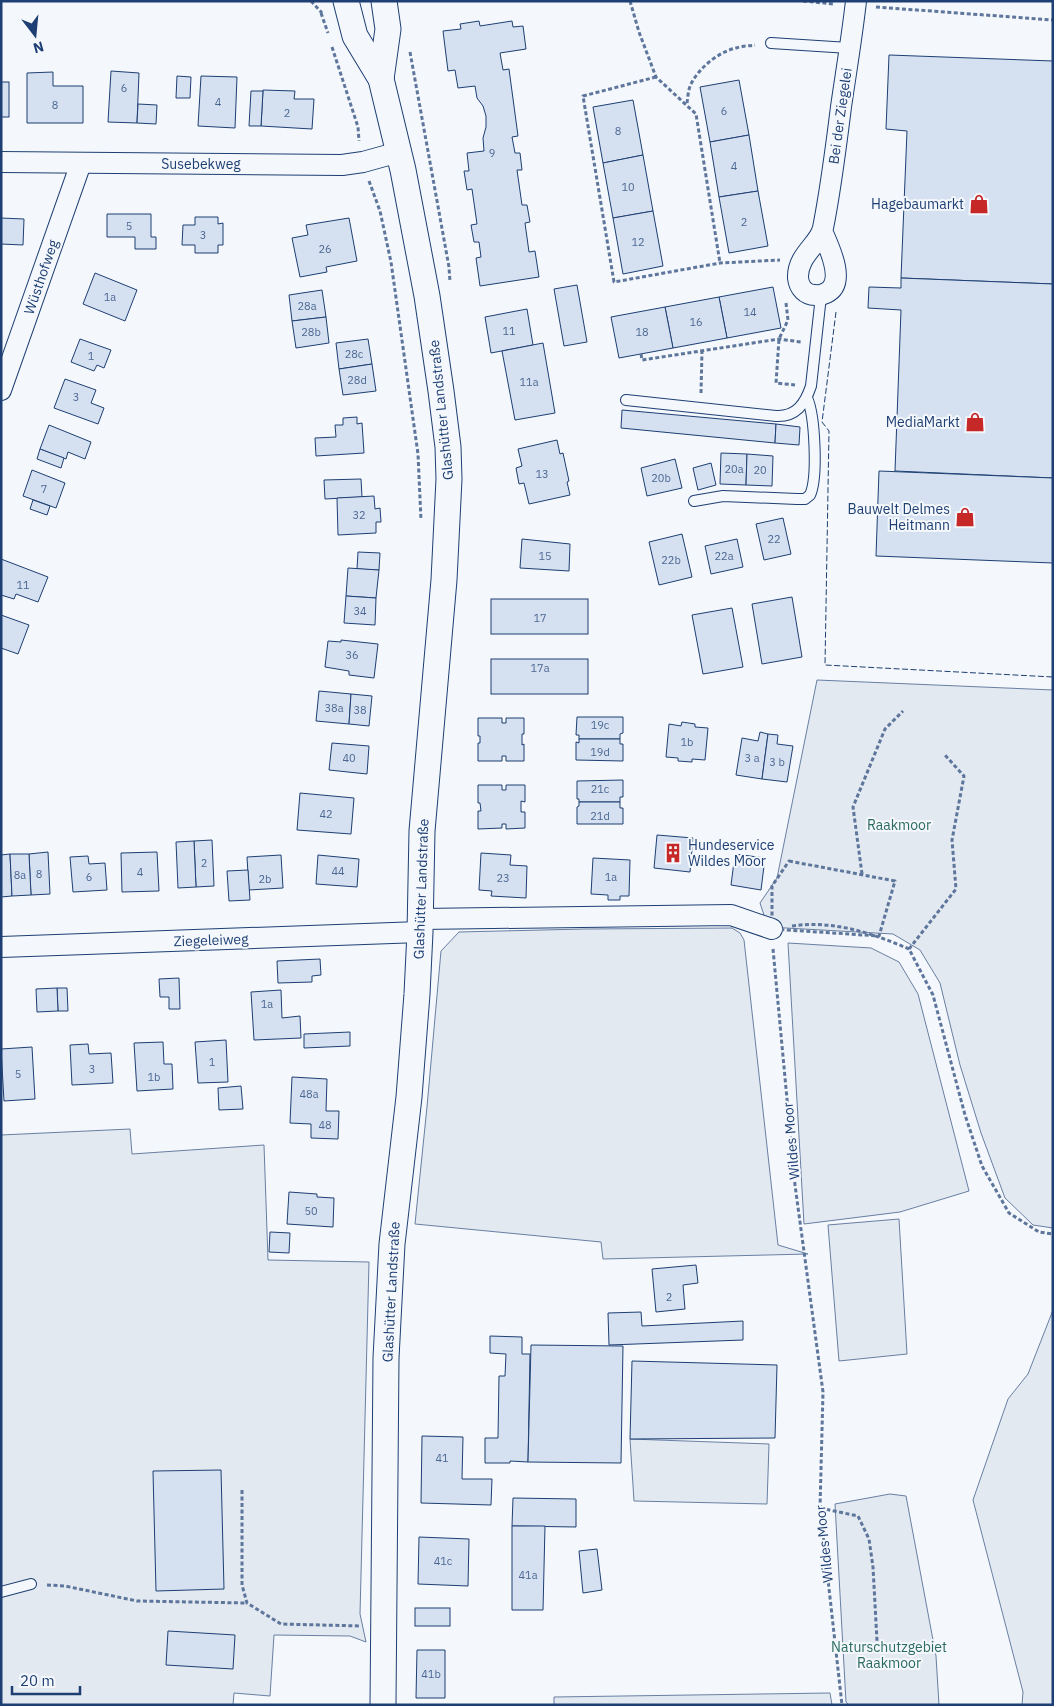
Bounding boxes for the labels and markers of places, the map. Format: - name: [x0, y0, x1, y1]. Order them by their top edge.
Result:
- shop icon: Hagebaumarkt: [968, 193, 990, 215]
- place label: Hagebaumarkt: [871, 195, 964, 213]
- shop icon: MediaMarkt: [964, 411, 986, 433]
- place label: MediaMarkt: [886, 413, 960, 431]
- place label: Bauwelt Delmes Heitmann: [847, 500, 950, 534]
- shop icon: Bauwelt Delmes Heitmann: [954, 506, 976, 528]
- place label: Hundeservice Wildes Moor: [688, 836, 775, 870]
- building icon: Hundeservice Wildes Moor: [662, 842, 684, 864]

